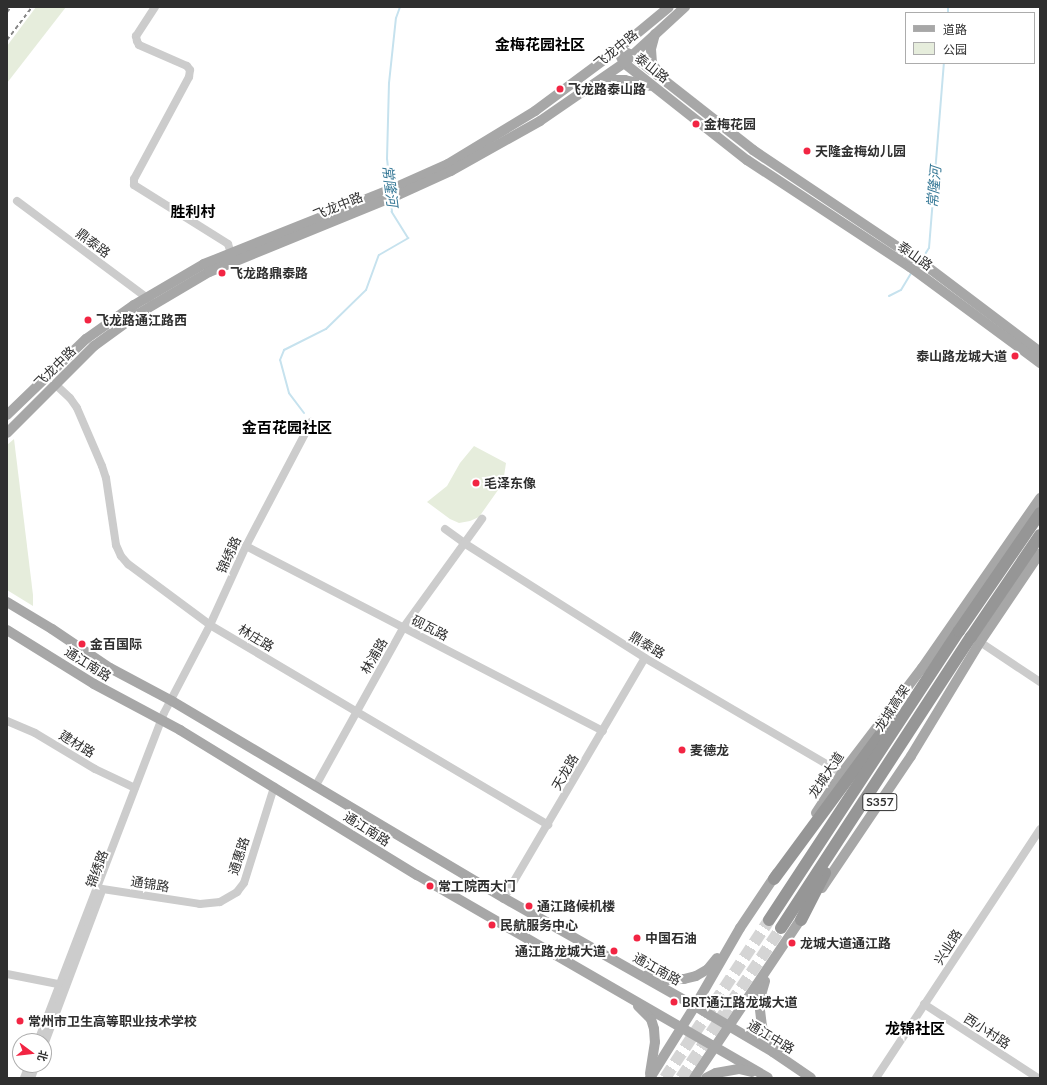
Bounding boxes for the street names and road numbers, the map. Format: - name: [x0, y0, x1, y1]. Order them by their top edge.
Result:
- street label: 飞龙中路: [591, 27, 641, 71]
- street label: 泰山路: [632, 50, 672, 86]
- street label: 飞龙中路: [311, 189, 365, 223]
- street label: 鼎泰路: [73, 225, 113, 261]
- street label: 泰山路: [895, 238, 935, 274]
- street label: 飞龙中路: [31, 343, 79, 391]
- street label: 锦绣路: [214, 534, 244, 576]
- street label: 砚瓦路: [409, 612, 451, 644]
- street label: 林庄路: [235, 621, 277, 655]
- street label: 鼎泰路: [626, 628, 668, 662]
- street label: 林浦路: [357, 635, 391, 677]
- street label: 通江南路: [62, 644, 114, 684]
- street label: 龙城高架: [871, 682, 913, 734]
- street label: 建材路: [56, 727, 98, 761]
- street label: 龙城大道: [805, 749, 847, 801]
- street label: 天龙路: [548, 751, 582, 793]
- road number: S357: [862, 792, 898, 812]
- street label: 通江南路: [341, 809, 393, 849]
- street label: 通惠路: [226, 835, 252, 877]
- street label: 锦绣路: [83, 848, 111, 890]
- street label: 通锦路: [130, 873, 170, 895]
- street label: 兴业路: [931, 926, 965, 968]
- street label: 通江南路: [630, 950, 684, 988]
- street label: 西小村路: [961, 1010, 1013, 1052]
- street label: 通江中路: [745, 1017, 797, 1057]

